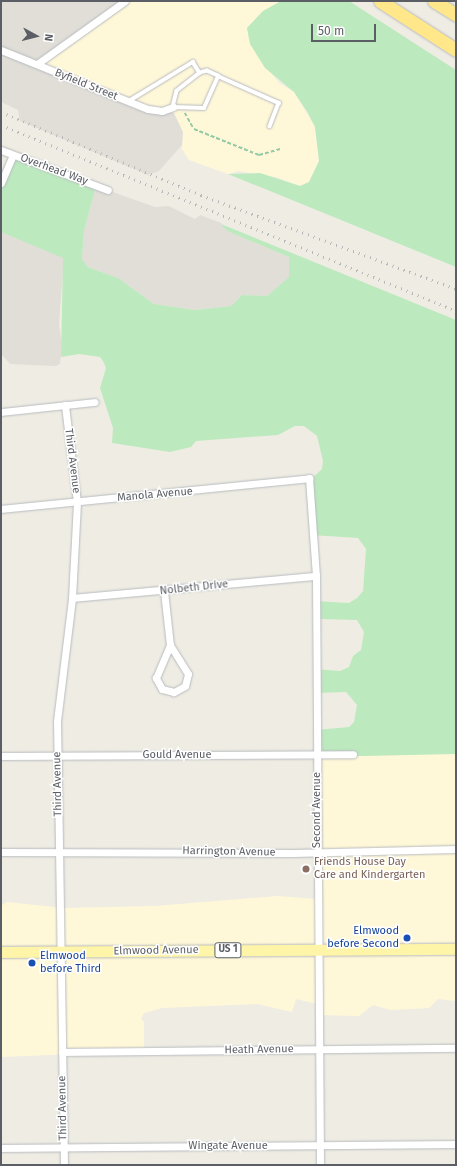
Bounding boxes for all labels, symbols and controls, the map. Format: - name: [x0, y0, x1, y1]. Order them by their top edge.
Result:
- north arrow: [16, 16, 56, 56]
- scale bar: [313, 16, 378, 42]
- text: 50 m: [318, 24, 344, 38]
- text: N: [42, 33, 55, 42]
- street label: Byfield Street: [53, 66, 119, 104]
- street label: Overhead Way: [18, 152, 90, 188]
- street label: Third Avenue: [61, 428, 83, 494]
- street label: Manola Avenue: [117, 485, 193, 505]
- street label: Nolbeth Drive: [159, 578, 229, 598]
- street label: Gould Avenue: [143, 748, 211, 762]
- street label: Third Avenue: [51, 751, 65, 817]
- street label: Second Avenue: [310, 772, 324, 848]
- street label: Harrington Avenue: [182, 845, 276, 859]
- place label: Friends House Day Care and Kindergarten: [314, 856, 425, 882]
- marker: Friends House Day Care and Kindergarten: [301, 864, 311, 874]
- place label: Elmwood before Second: [327, 925, 399, 951]
- marker: Elmwood before Second: [402, 933, 412, 943]
- road number: US 1: [214, 942, 242, 958]
- street label: Elmwood Avenue: [113, 944, 199, 958]
- place label: Elmwood before Third: [40, 950, 101, 976]
- marker: Elmwood before Third: [27, 958, 37, 968]
- street label: Heath Avenue: [224, 1043, 294, 1057]
- street label: Third Avenue: [56, 1075, 70, 1141]
- street label: Wingate Avenue: [188, 1139, 268, 1153]

